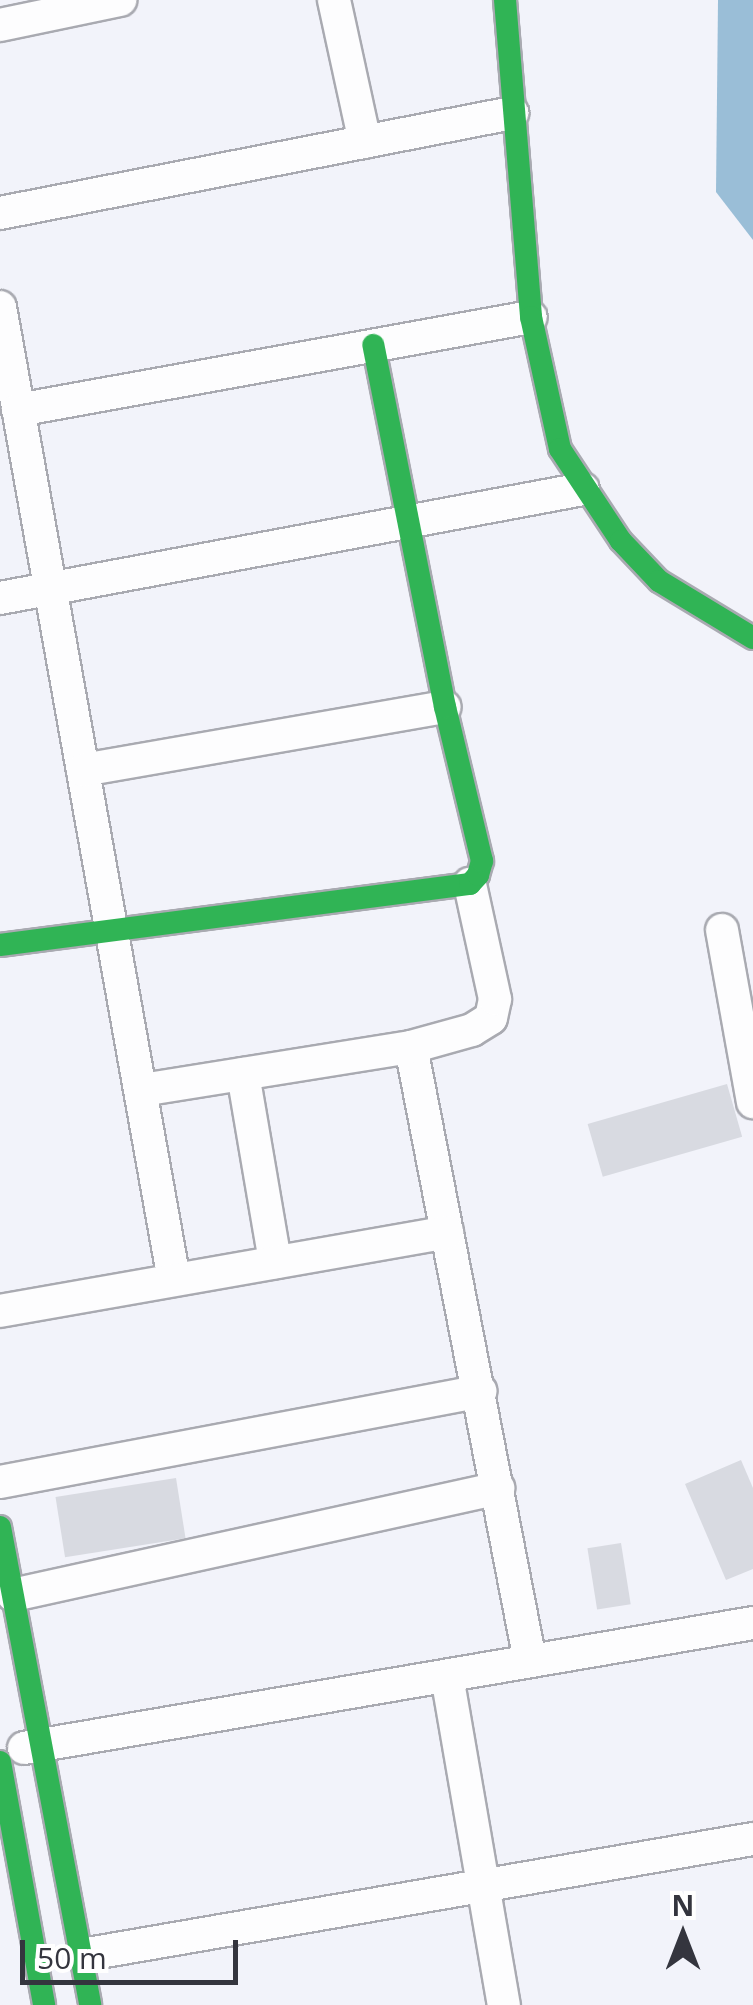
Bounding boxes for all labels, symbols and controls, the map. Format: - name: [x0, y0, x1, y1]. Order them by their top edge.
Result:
- north arrow: [633, 1885, 733, 1985]
- text: N: [672, 1886, 694, 1924]
- scale bar: [25, 1920, 242, 1982]
- text: 50 m: [37, 1937, 107, 1978]

